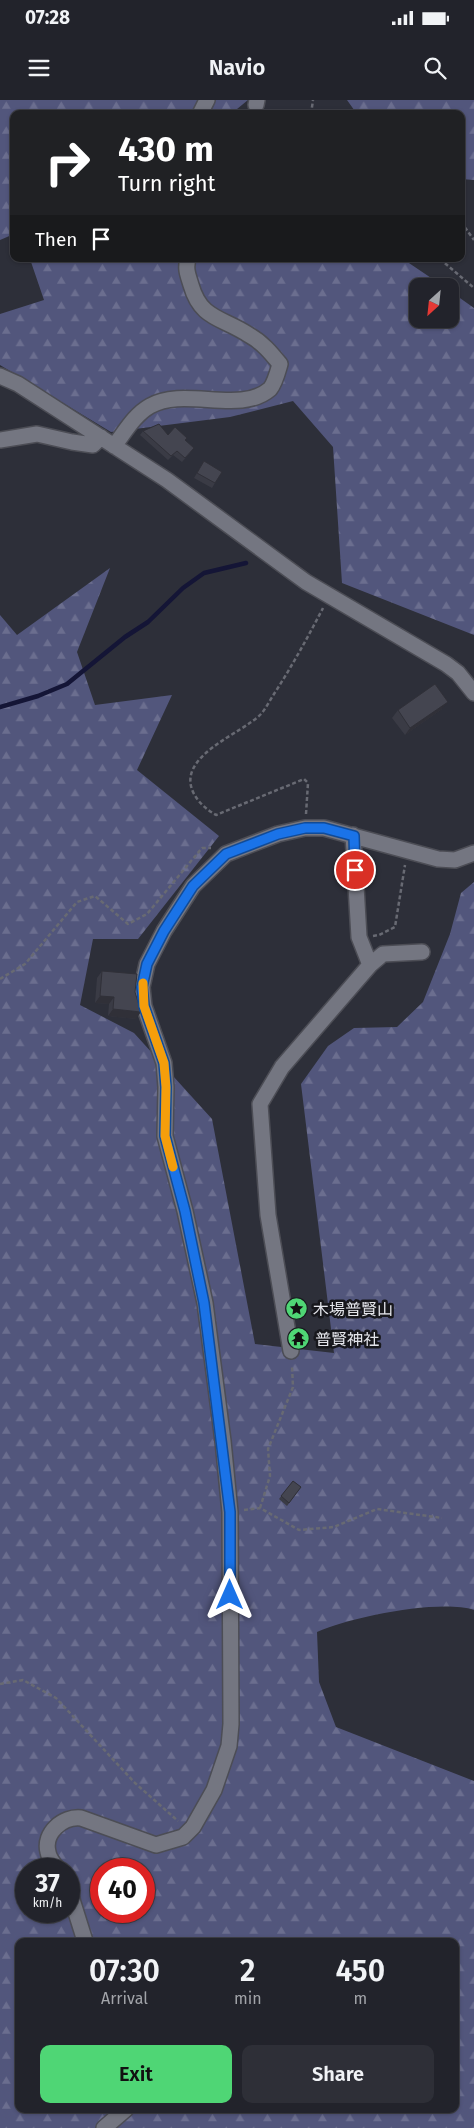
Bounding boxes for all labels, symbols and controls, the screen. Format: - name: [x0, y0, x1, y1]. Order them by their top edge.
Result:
- text: 07:28: [25, 6, 70, 29]
- icon: menu: [25, 54, 53, 82]
- text: Navio: [209, 54, 265, 81]
- icon: search: [421, 54, 449, 82]
- text: 430 m: [118, 128, 214, 170]
- icon: right: [35, 130, 100, 195]
- text: Turn right: [118, 170, 215, 197]
- icon: arrive: [87, 225, 115, 253]
- text: Then: [35, 228, 77, 251]
- north arrow: [409, 278, 459, 328]
- map controls: [409, 278, 459, 328]
- pin: [334, 849, 376, 891]
- icon: arrive: [341, 856, 369, 884]
- place icon: 木場普賢山: [285, 1297, 309, 1321]
- place label: 木場普賢山: [313, 1300, 393, 1319]
- temple icon: 普賢神社: [287, 1327, 311, 1351]
- place label: 普賢神社: [315, 1330, 379, 1349]
- position arrow: [203, 1568, 255, 1620]
- speed limit sign: 40: [90, 1858, 155, 1923]
- text: 37: [35, 1869, 60, 1899]
- text: km/h: [33, 1896, 62, 1910]
- text: 07:30: [89, 1953, 160, 1989]
- text: 2: [240, 1953, 255, 1989]
- text: 450: [335, 1953, 385, 1989]
- text: Arrival: [101, 1989, 148, 2008]
- text: min: [234, 1989, 262, 2008]
- text: m: [353, 1989, 367, 2008]
- button: Exit: [40, 2045, 232, 2103]
- button: Share: [242, 2045, 434, 2103]

